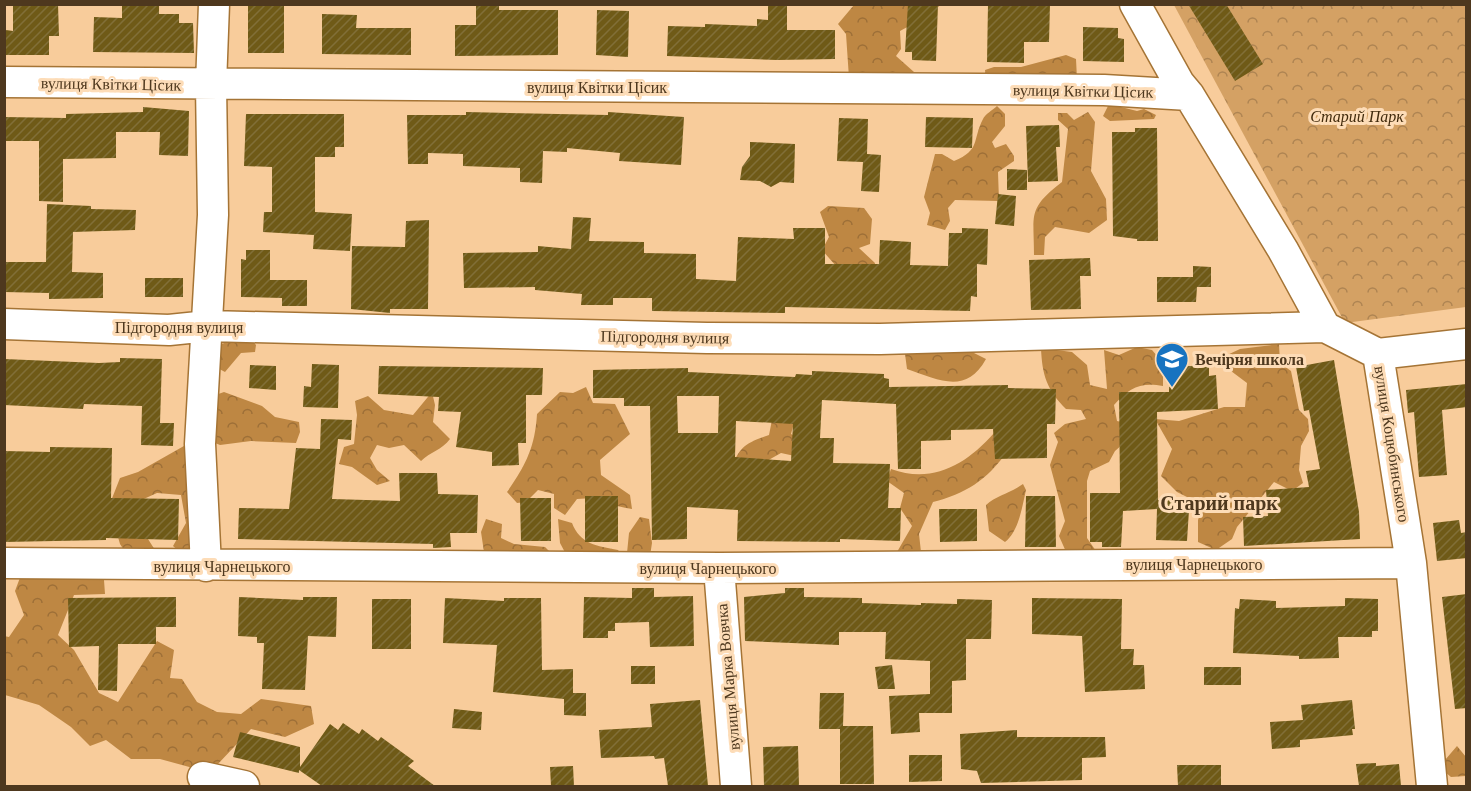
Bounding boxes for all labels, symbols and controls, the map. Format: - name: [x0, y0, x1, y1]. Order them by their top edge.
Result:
- street label: вулиця Квітки Цісик: [41, 74, 181, 95]
- street label: вулиця Квітки Цісик: [527, 79, 667, 97]
- street label: вулиця Квітки Цісик: [1013, 81, 1153, 102]
- park label: Старий Парк: [1310, 108, 1404, 126]
- street label: Підгородня вулиця: [115, 319, 244, 337]
- street label: Підгородня вулиця: [601, 327, 730, 348]
- school or university icon: Вечірня школа: [1154, 341, 1190, 388]
- place label: Вечірня школа: [1195, 351, 1304, 369]
- street label: вулиця Коцюбинського: [1370, 365, 1413, 523]
- district label: Старий парк: [1160, 492, 1278, 515]
- street label: вулиця Чарнецького: [1126, 556, 1262, 574]
- street label: вулиця Чарнецького: [154, 558, 290, 576]
- street label: вулиця Чарнецького: [640, 560, 776, 578]
- street label: вулиця Марка Вовчка: [713, 603, 744, 751]

